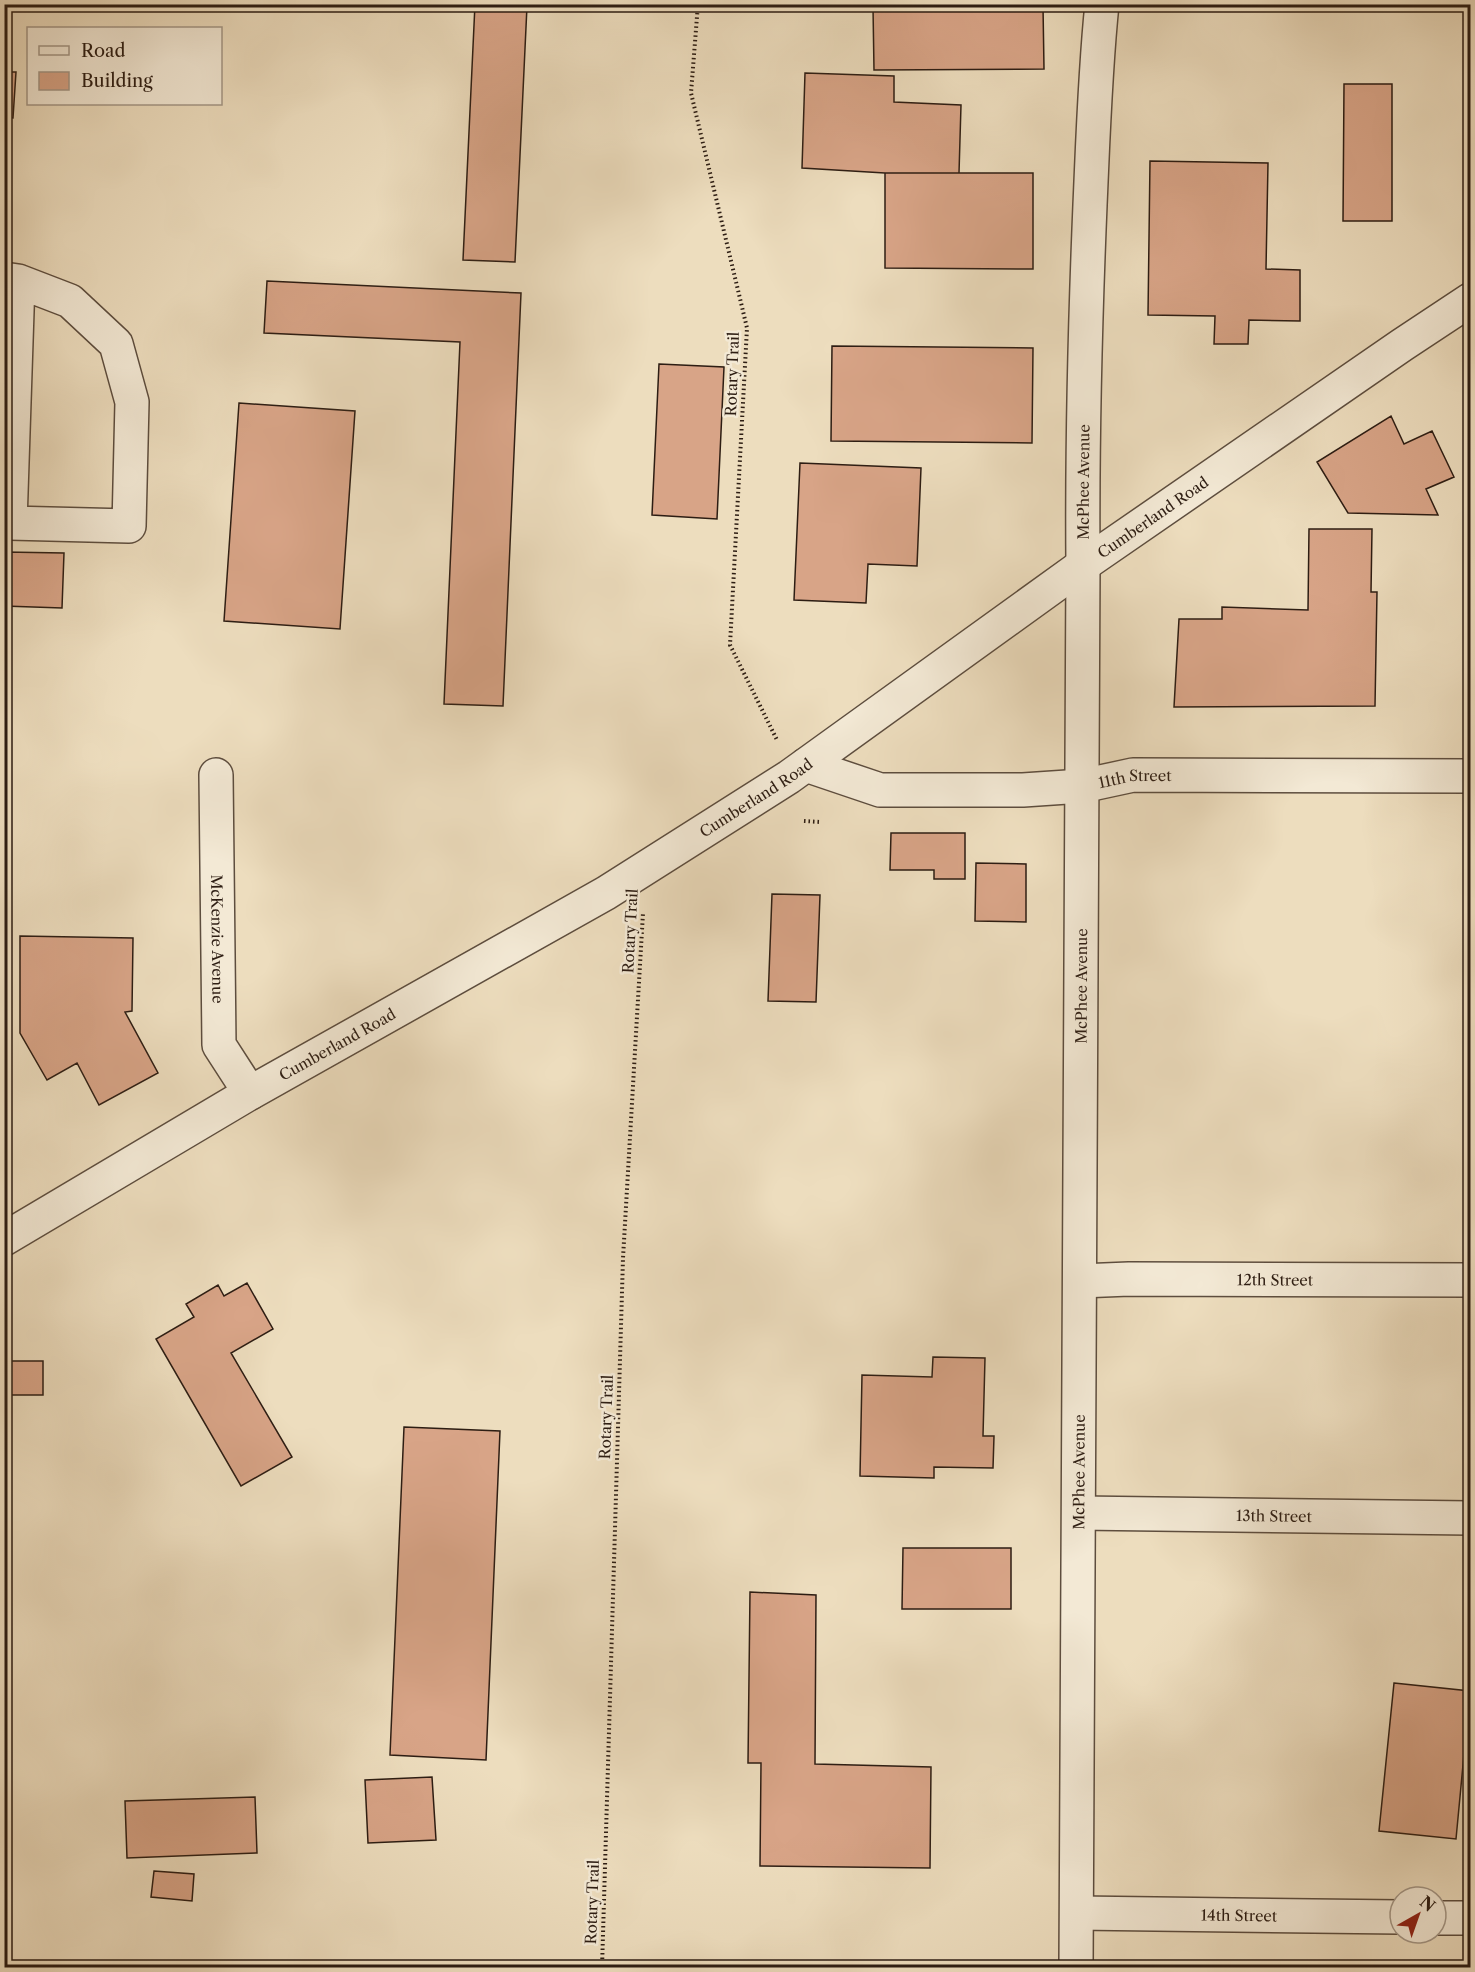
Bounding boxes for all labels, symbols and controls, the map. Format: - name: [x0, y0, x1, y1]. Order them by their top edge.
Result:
- legend: [27, 27, 222, 105]
- text: Road: [81, 40, 126, 62]
- text: Building: [81, 70, 153, 92]
- street label: Rotary Trail: [721, 331, 743, 417]
- street label: McPhee Avenue: [1073, 424, 1093, 540]
- street label: Cumberland Road: [1093, 472, 1212, 562]
- street label: Cumberland Road: [696, 754, 816, 841]
- street label: 11th Street: [1096, 765, 1172, 792]
- street label: McKenzie Avenue: [208, 874, 228, 1004]
- street label: Rotary Trail: [618, 888, 642, 974]
- street label: McPhee Avenue: [1071, 928, 1091, 1044]
- street label: Cumberland Road: [276, 1004, 399, 1084]
- street label: 12th Street: [1237, 1270, 1314, 1289]
- street label: Rotary Trail: [595, 1374, 617, 1460]
- street label: McPhee Avenue: [1069, 1414, 1088, 1530]
- street label: 13th Street: [1236, 1506, 1313, 1525]
- street label: Rotary Trail: [581, 1859, 603, 1945]
- north arrow: [1388, 1885, 1448, 1945]
- text: N: [1416, 1891, 1439, 1916]
- street label: 14th Street: [1201, 1905, 1278, 1925]

